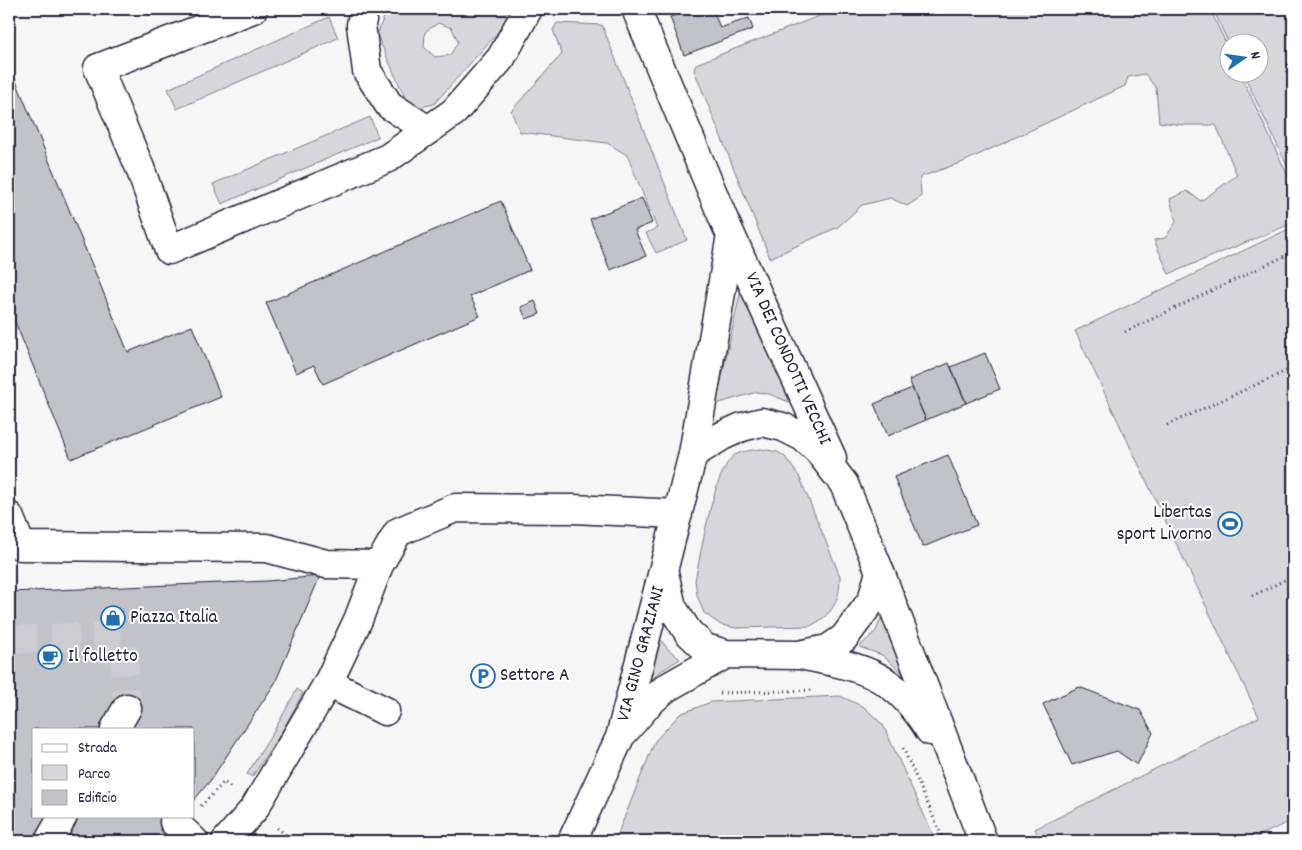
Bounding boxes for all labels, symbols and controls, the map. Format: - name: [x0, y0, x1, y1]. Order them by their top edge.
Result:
- north arrow: [1220, 32, 1270, 82]
- text: N: [1244, 50, 1265, 61]
- street label: VIA DEI CONDOTTI VECCHI: [737, 268, 837, 450]
- place label: Libertas sport Livorno: [1116, 500, 1212, 549]
- sports icon: Libertas sport Livorno: [1217, 511, 1243, 537]
- street label: VIA GINO GRAZIANI: [611, 583, 673, 725]
- shop icon: Piazza Italia: [100, 605, 126, 631]
- place label: Piazza Italia: [130, 605, 219, 632]
- cafe icon: Il folletto: [37, 644, 63, 670]
- place label: Il folletto: [68, 644, 138, 671]
- parking icon: Settore A: [470, 663, 496, 689]
- place label: Settore A: [500, 663, 569, 690]
- legend: [32, 728, 195, 818]
- text: Strada: [78, 738, 118, 760]
- text: Parco: [78, 764, 110, 786]
- text: Edificio: [78, 788, 117, 810]

